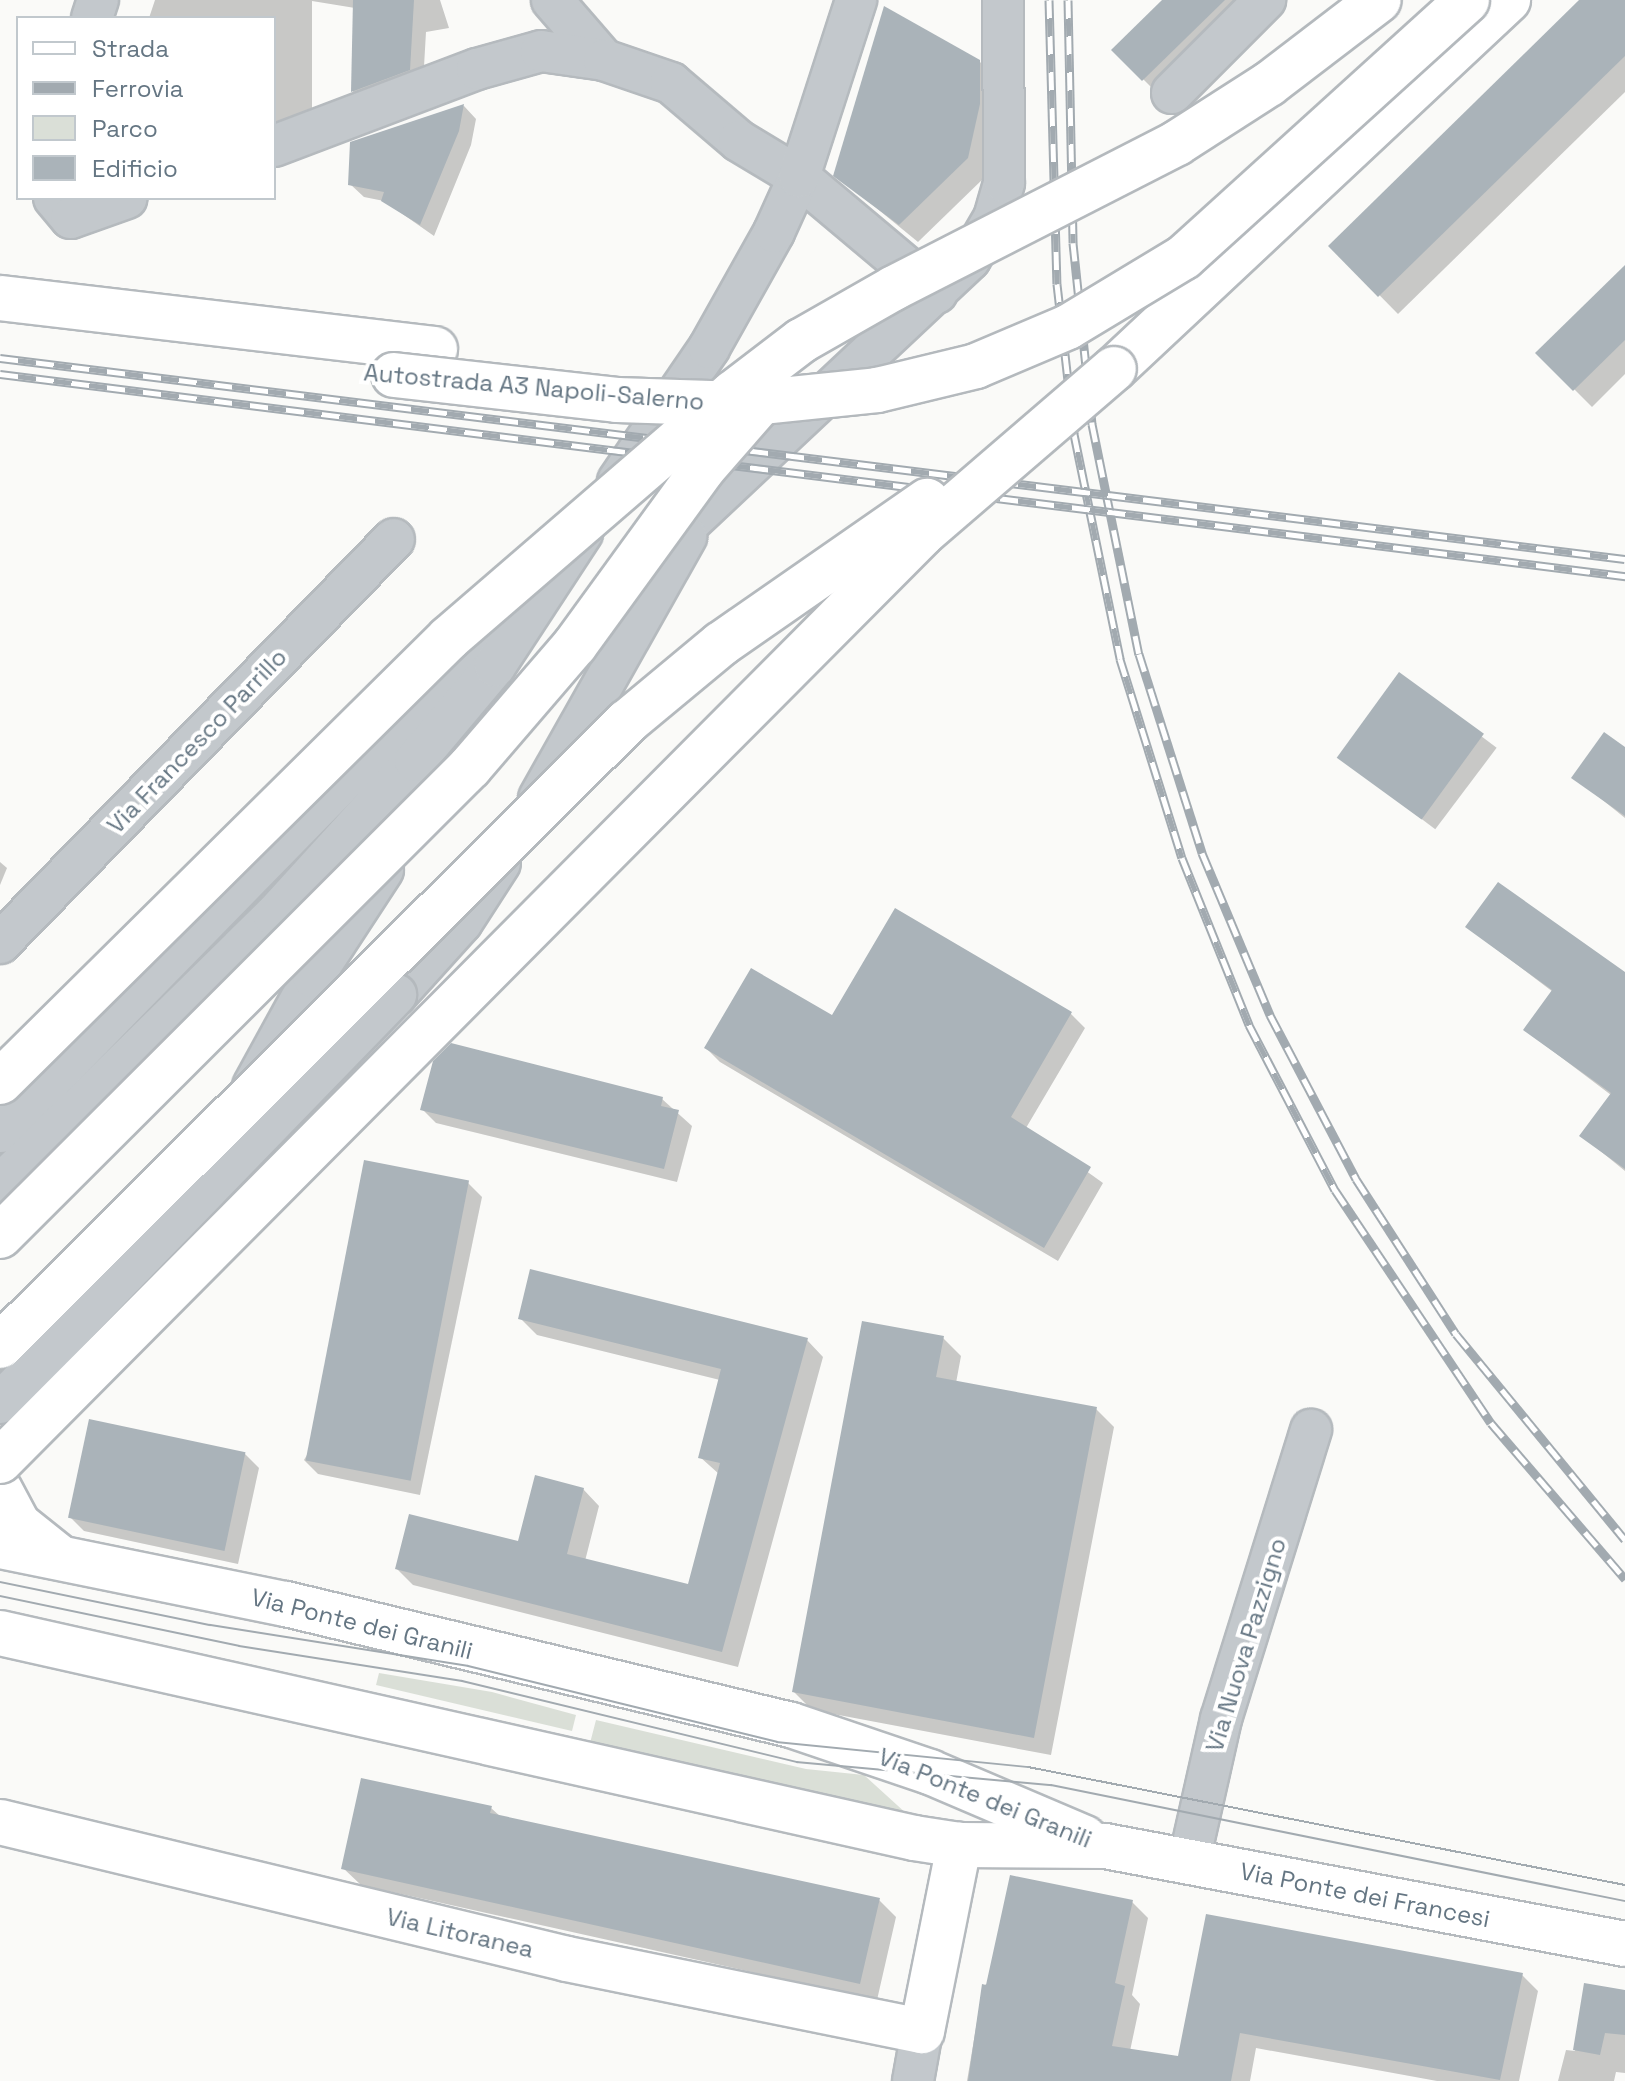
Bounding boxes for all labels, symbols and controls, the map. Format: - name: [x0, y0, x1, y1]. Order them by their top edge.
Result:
- legend: [16, 16, 276, 200]
- text: Strada: [92, 33, 169, 64]
- text: Ferrovia: [92, 73, 184, 104]
- text: Parco: [92, 113, 158, 144]
- text: Edificio: [92, 153, 178, 184]
- street label: Autostrada A3 Napoli-Salerno: [362, 358, 706, 416]
- street label: Via Francesco Parrillo: [101, 643, 293, 839]
- street label: Via Nuova Pazzigno: [1200, 1535, 1292, 1755]
- street label: Via Ponte dei Granili: [248, 1583, 476, 1665]
- street label: Via Ponte dei Granili: [874, 1742, 1096, 1854]
- street label: Via Ponte dei Francesi: [1238, 1857, 1492, 1933]
- street label: Via Litoranea: [384, 1902, 536, 1964]

